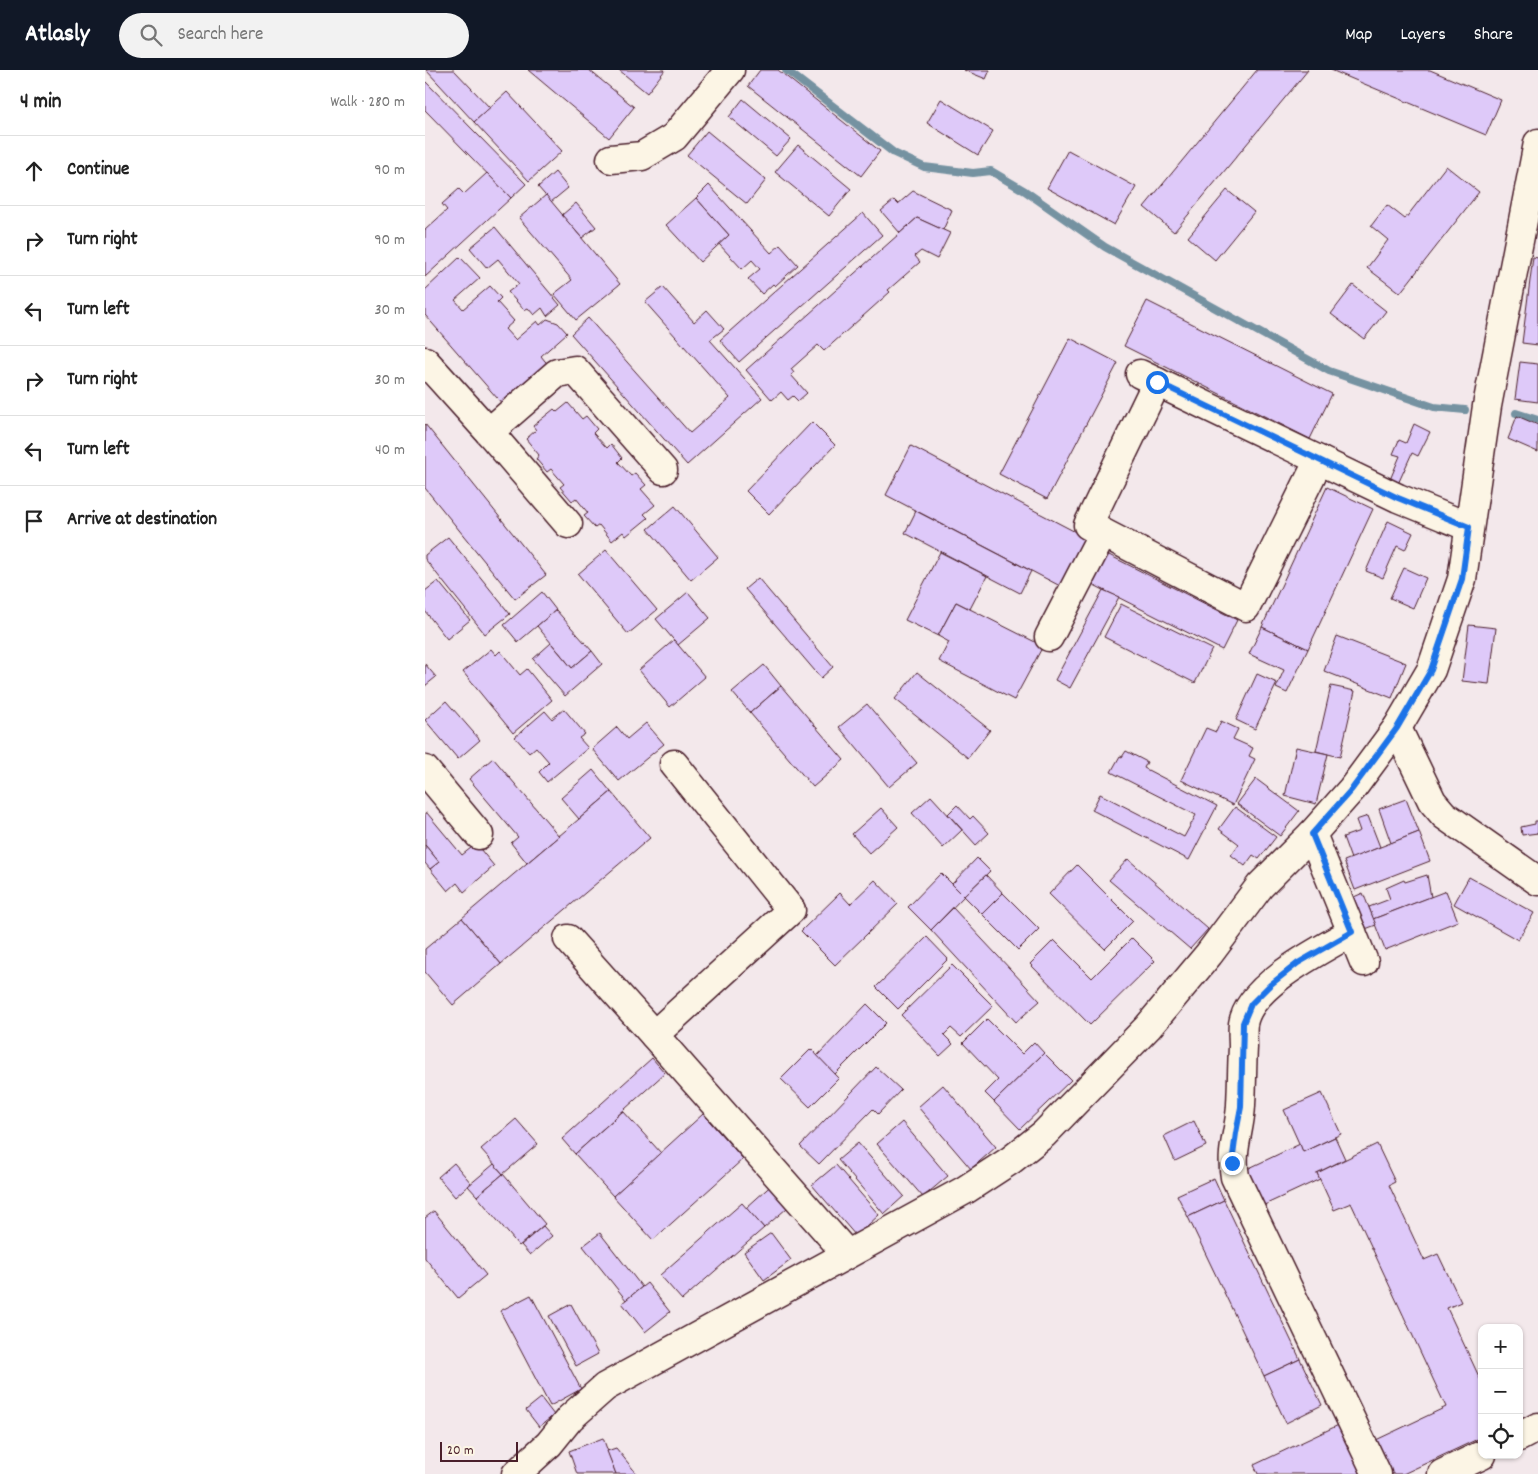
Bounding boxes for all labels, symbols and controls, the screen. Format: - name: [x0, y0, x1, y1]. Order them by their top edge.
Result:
- search box: [119, 13, 469, 58]
- text: Atlasly: [25, 18, 89, 52]
- icon: search: [137, 21, 165, 49]
- text: Search here: [177, 22, 263, 49]
- text: Map: [1345, 23, 1372, 48]
- text: Layers: [1400, 23, 1446, 48]
- text: Share: [1474, 23, 1513, 48]
- text: 4 min: [20, 88, 62, 118]
- text: Walk · 280 m: [330, 91, 405, 114]
- icon: ahead: [20, 157, 48, 185]
- text: Continue: [67, 157, 129, 184]
- text: 90 m: [374, 159, 405, 182]
- icon: right: [20, 227, 48, 255]
- text: Turn right: [67, 227, 138, 254]
- text: 90 m: [374, 229, 405, 252]
- icon: left: [20, 297, 48, 325]
- text: Turn left: [67, 297, 130, 324]
- text: 30 m: [375, 299, 405, 322]
- icon: right: [20, 367, 48, 395]
- text: Turn right: [67, 367, 138, 394]
- text: 30 m: [375, 369, 405, 392]
- route start: [1146, 371, 1169, 394]
- icon: left: [20, 437, 48, 465]
- text: Turn left: [67, 437, 130, 464]
- text: 40 m: [375, 439, 405, 462]
- icon: arrive: [20, 507, 48, 535]
- text: Arrive at destination: [67, 507, 217, 534]
- route end: [1221, 1152, 1244, 1175]
- map controls: [1478, 1324, 1523, 1459]
- button: +: [1478, 1324, 1523, 1369]
- button: −: [1478, 1369, 1523, 1414]
- button: locate: [1478, 1414, 1523, 1459]
- scale bar: [440, 1439, 517, 1462]
- text: 20 m: [447, 1441, 474, 1461]

